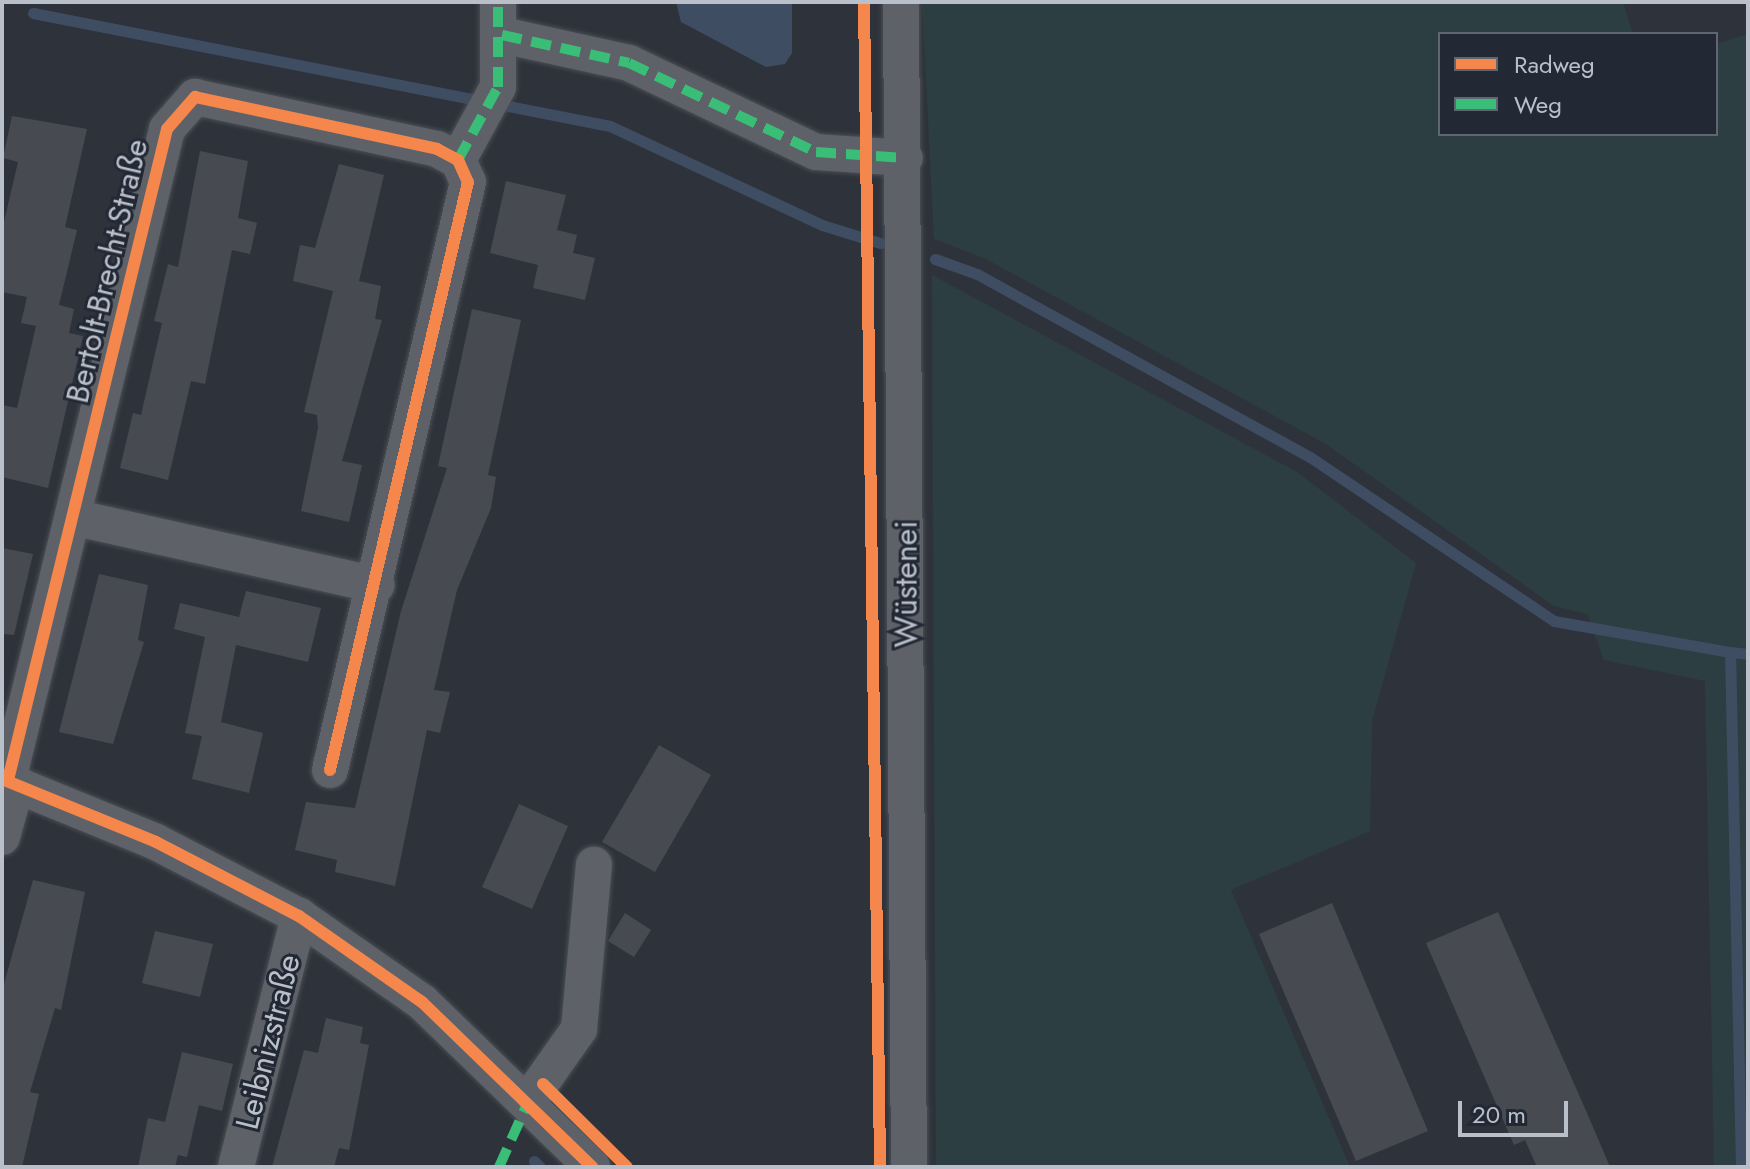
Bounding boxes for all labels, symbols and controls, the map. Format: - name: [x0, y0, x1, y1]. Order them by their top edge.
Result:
- legend: [1438, 32, 1718, 136]
- text: Radweg: [1514, 47, 1595, 82]
- text: Weg: [1514, 87, 1562, 122]
- street label: Bertolt-Brecht-Straße: [58, 135, 156, 407]
- street label: Wüstenei: [887, 520, 925, 648]
- street label: Leibnizstraße: [228, 951, 308, 1133]
- scale bar: [1462, 1085, 1572, 1135]
- text: 20 m: [1472, 1097, 1526, 1132]

